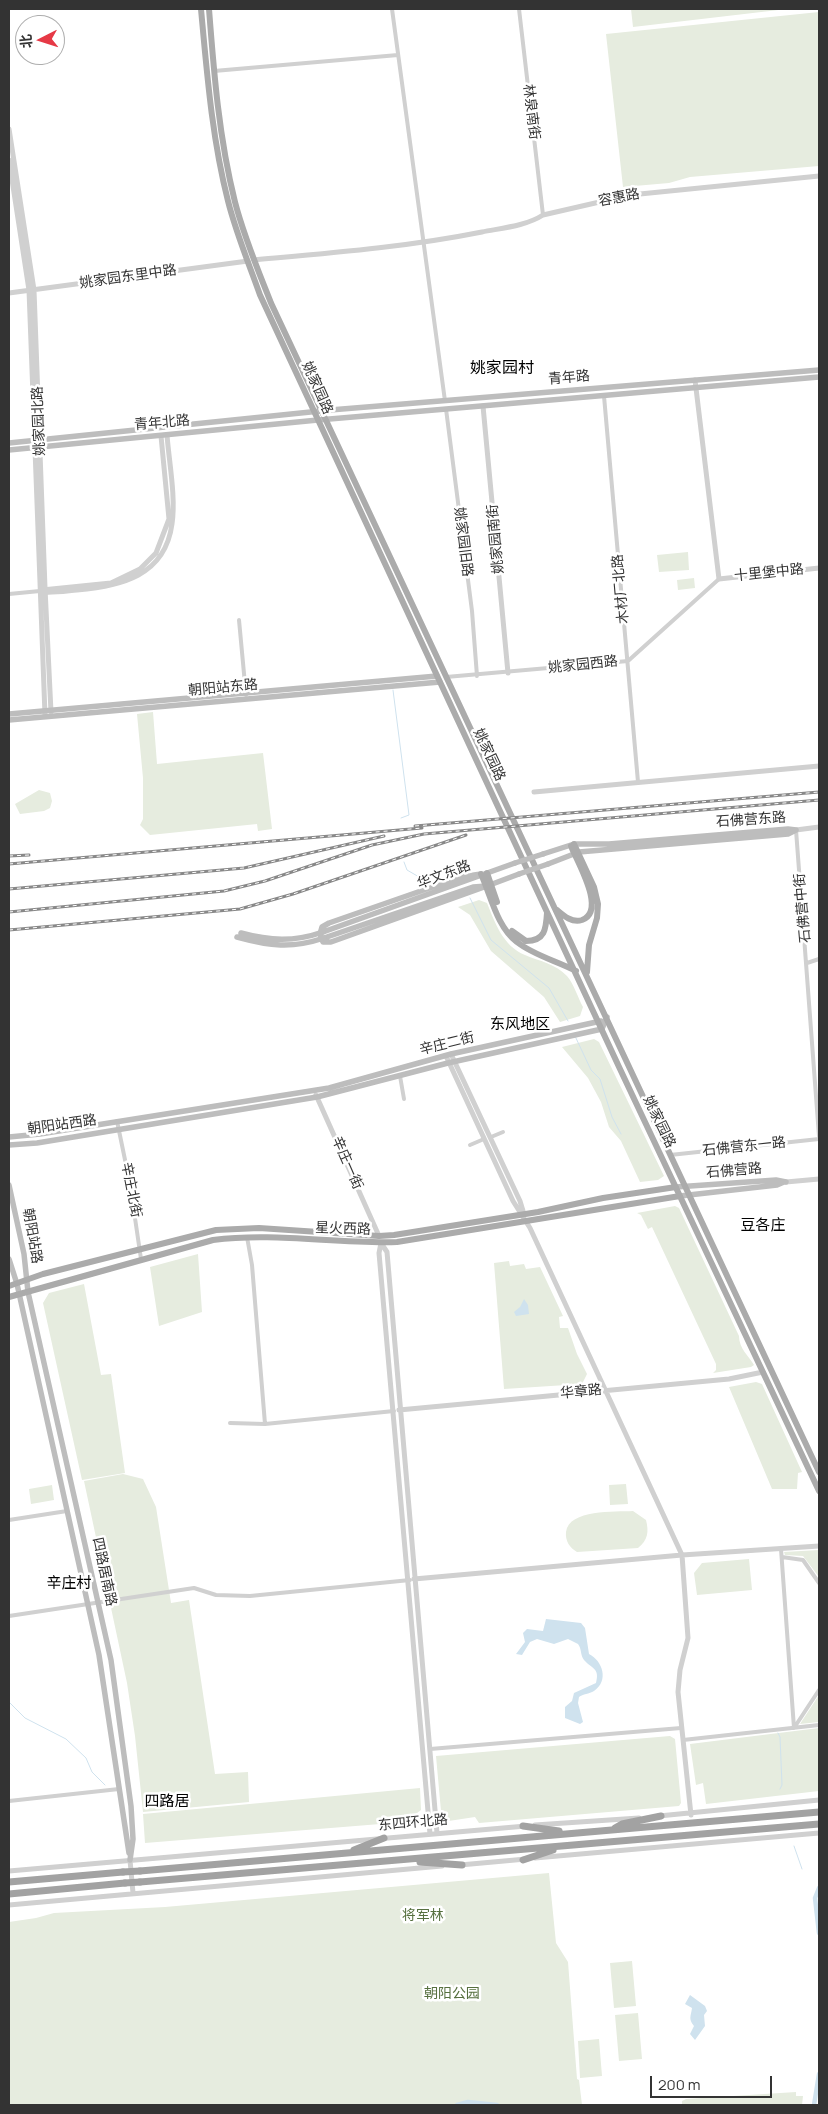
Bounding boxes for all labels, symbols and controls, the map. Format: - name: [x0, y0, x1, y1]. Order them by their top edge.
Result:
- north arrow: [15, 15, 65, 65]
- text: 北: [15, 33, 36, 49]
- street label: 林泉南街: [519, 83, 543, 141]
- street label: 容惠路: [597, 186, 641, 210]
- street label: 姚家园东里中路: [78, 262, 178, 292]
- street label: 姚家园路: [298, 359, 336, 417]
- district label: 姚家园村: [470, 359, 534, 379]
- street label: 青年路: [547, 368, 591, 388]
- street label: 姚家园北路: [29, 386, 49, 456]
- street label: 青年北路: [133, 412, 191, 434]
- street label: 姚家园南街: [485, 503, 507, 575]
- street label: 姚家园旧路: [450, 506, 476, 578]
- street label: 木材厂北路: [610, 553, 632, 625]
- street label: 十里堡中路: [733, 561, 805, 585]
- street label: 姚家园西路: [547, 653, 619, 677]
- street label: 朝阳站东路: [187, 677, 259, 699]
- street label: 姚家园路: [470, 726, 508, 784]
- street label: 石佛营东路: [715, 809, 787, 831]
- street label: 华文东路: [415, 857, 473, 893]
- street label: 石佛营中街: [792, 872, 814, 944]
- district label: 东风地区: [490, 1016, 550, 1034]
- street label: 辛庄二街: [418, 1029, 476, 1059]
- street label: 姚家园路: [639, 1093, 679, 1151]
- street label: 朝阳站西路: [26, 1112, 98, 1138]
- street label: 辛庄一街: [328, 1134, 366, 1192]
- street label: 石佛营东一路: [701, 1134, 787, 1160]
- street label: 石佛营路: [705, 1160, 763, 1182]
- street label: 辛庄北街: [117, 1161, 145, 1219]
- street label: 朝阳站路: [19, 1207, 45, 1265]
- district label: 豆各庄: [741, 1217, 785, 1235]
- street label: 星火西路: [315, 1220, 371, 1238]
- street label: 华章路: [559, 1381, 603, 1403]
- street label: 四路居南路: [89, 1536, 119, 1608]
- district label: 辛庄村: [47, 1575, 91, 1593]
- district label: 四路居: [145, 1793, 189, 1811]
- street label: 东四环北路: [377, 1812, 449, 1834]
- park label: 将军林: [402, 1908, 444, 1924]
- park label: 朝阳公园: [424, 1986, 480, 2002]
- scale bar: [653, 2066, 776, 2098]
- text: 200 m: [658, 2074, 701, 2095]

